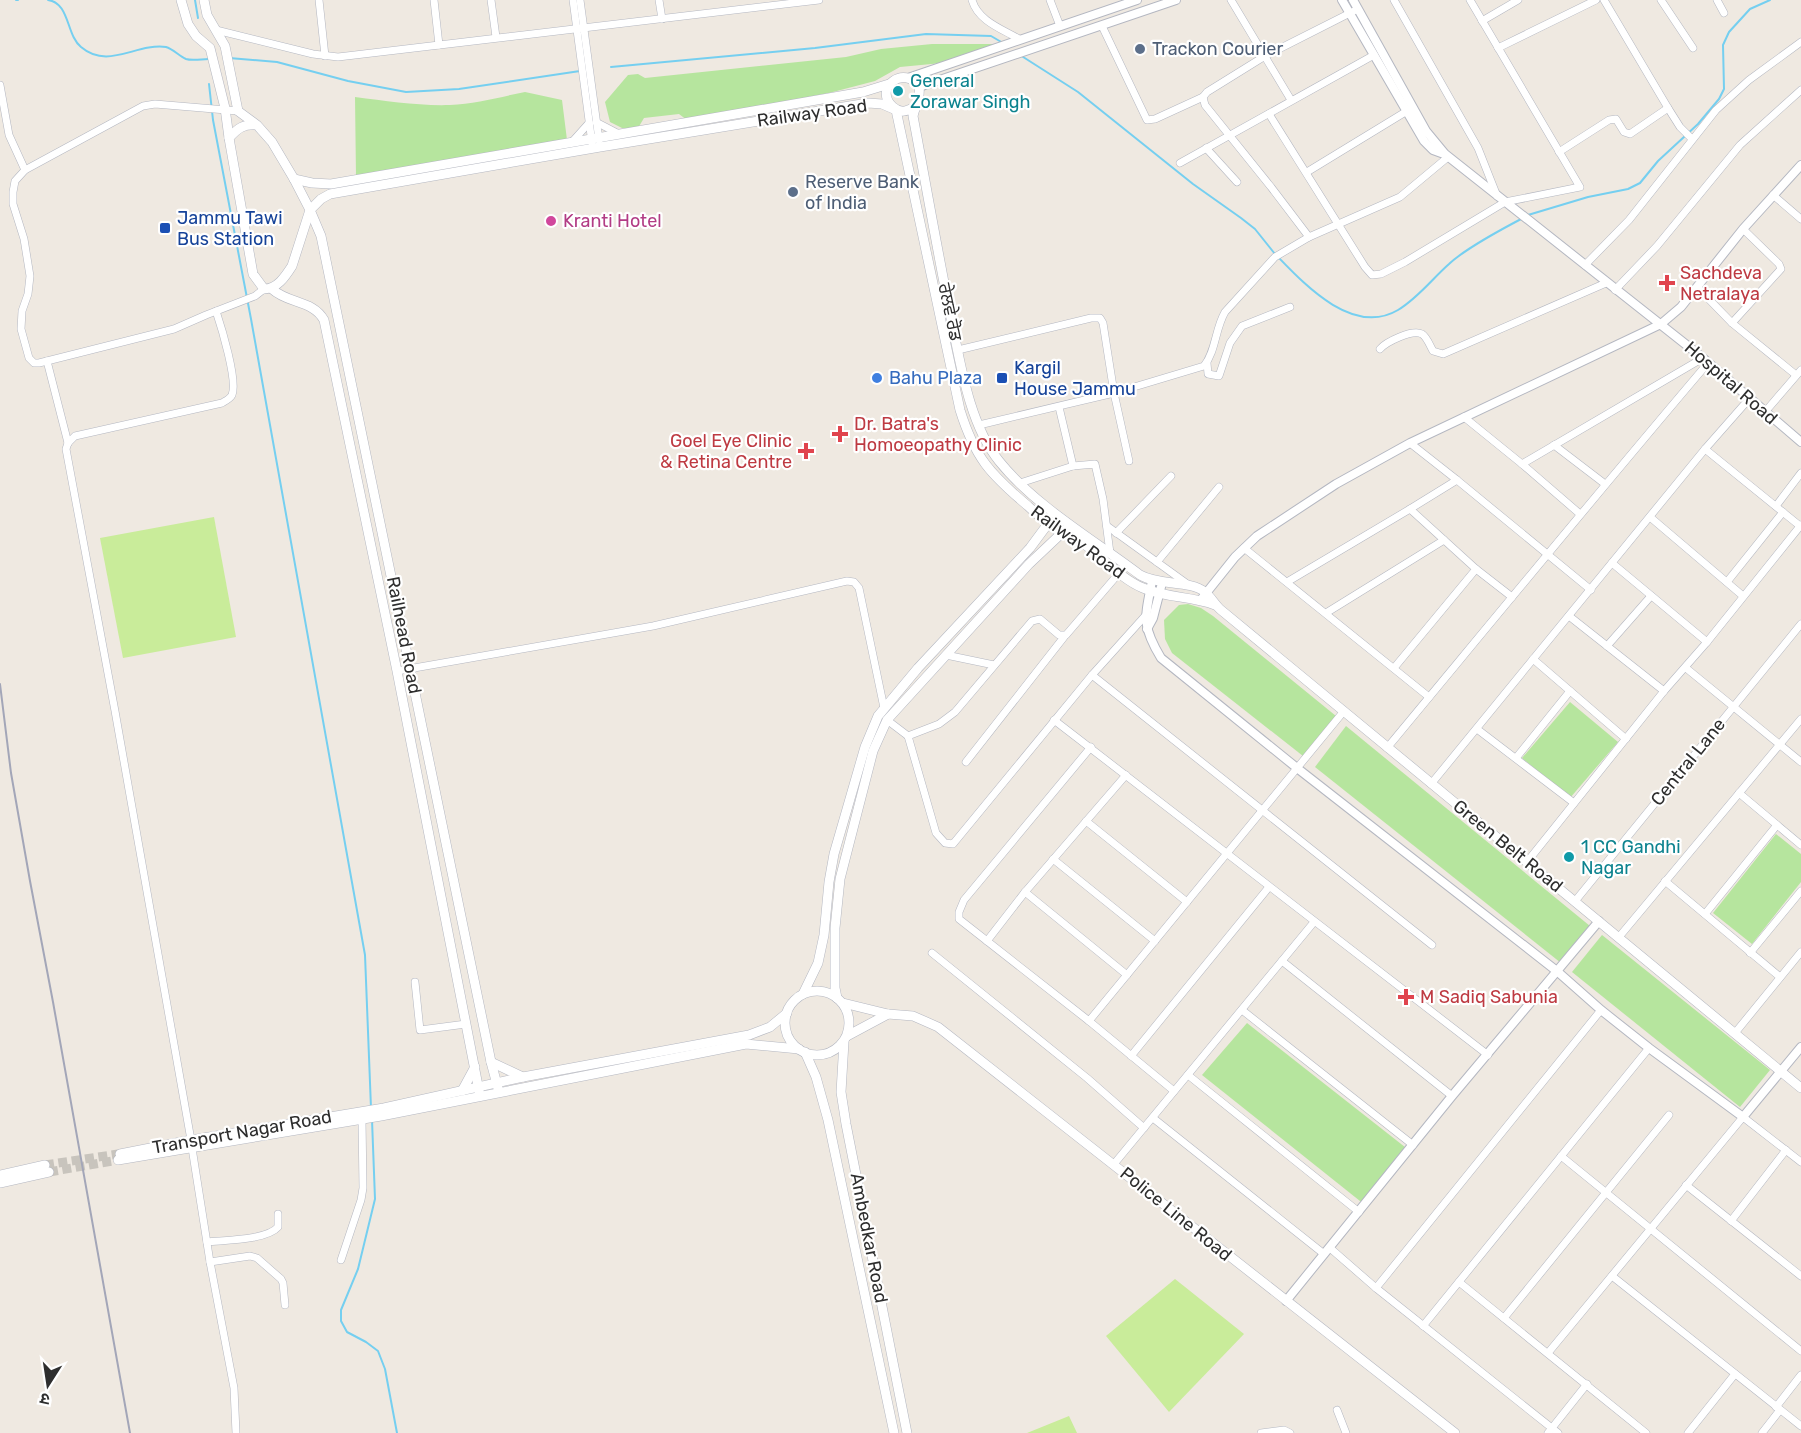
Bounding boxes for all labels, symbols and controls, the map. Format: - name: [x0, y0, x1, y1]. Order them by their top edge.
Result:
- place label: Trackon Courier: [1152, 38, 1283, 60]
- marker: Trackon Courier: [1133, 42, 1147, 56]
- place label: General Zorawar Singh: [910, 70, 1031, 113]
- marker: General Zorawar Singh: [891, 84, 905, 98]
- street label: Railway Road: [756, 94, 868, 132]
- place label: Reserve Bank of India: [805, 171, 920, 214]
- marker: Reserve Bank of India: [786, 185, 800, 199]
- place label: Jammu Tawi Bus Station: [177, 207, 283, 250]
- place label: Kranti Hotel: [563, 210, 662, 232]
- marker: Kranti Hotel: [544, 214, 558, 228]
- marker: Jammu Tawi Bus Station: [158, 221, 172, 235]
- place label: Sachdeva Netralaya: [1680, 262, 1762, 305]
- marker: Sachdeva Netralaya: [1658, 274, 1676, 292]
- street label: ਰੇਲਵੇ ਰੋਡ: [933, 280, 967, 343]
- street label: Hospital Road: [1680, 337, 1782, 429]
- place label: Kargil House Jammu: [1014, 357, 1136, 400]
- place label: Bahu Plaza: [889, 367, 982, 389]
- marker: Bahu Plaza: [870, 371, 884, 385]
- marker: Kargil House Jammu: [995, 371, 1009, 385]
- place label: Dr. Batra's Homoeopathy Clinic: [854, 413, 1022, 456]
- marker: Dr. Batra's Homoeopathy Clinic: [831, 425, 849, 443]
- place label: Goel Eye Clinic & Retina Centre: [660, 430, 792, 473]
- marker: Goel Eye Clinic & Retina Centre: [797, 442, 815, 460]
- street label: Railway Road: [1027, 501, 1129, 583]
- street label: Railhead Road: [382, 574, 426, 696]
- street label: Central Lane: [1646, 714, 1730, 810]
- street label: Green Belt Road: [1449, 795, 1567, 897]
- place label: 1 CC Gandhi Nagar: [1581, 836, 1681, 879]
- marker: 1 CC Gandhi Nagar: [1562, 850, 1576, 864]
- place label: M Sadiq Sabunia: [1420, 986, 1558, 1008]
- marker: M Sadiq Sabunia: [1397, 988, 1415, 1006]
- street label: Transport Nagar Road: [151, 1105, 333, 1159]
- street label: Police Line Road: [1116, 1162, 1236, 1266]
- street label: Ambedkar Road: [846, 1171, 892, 1305]
- north arrow: [18, 1355, 78, 1415]
- text: उ: [38, 1389, 52, 1409]

